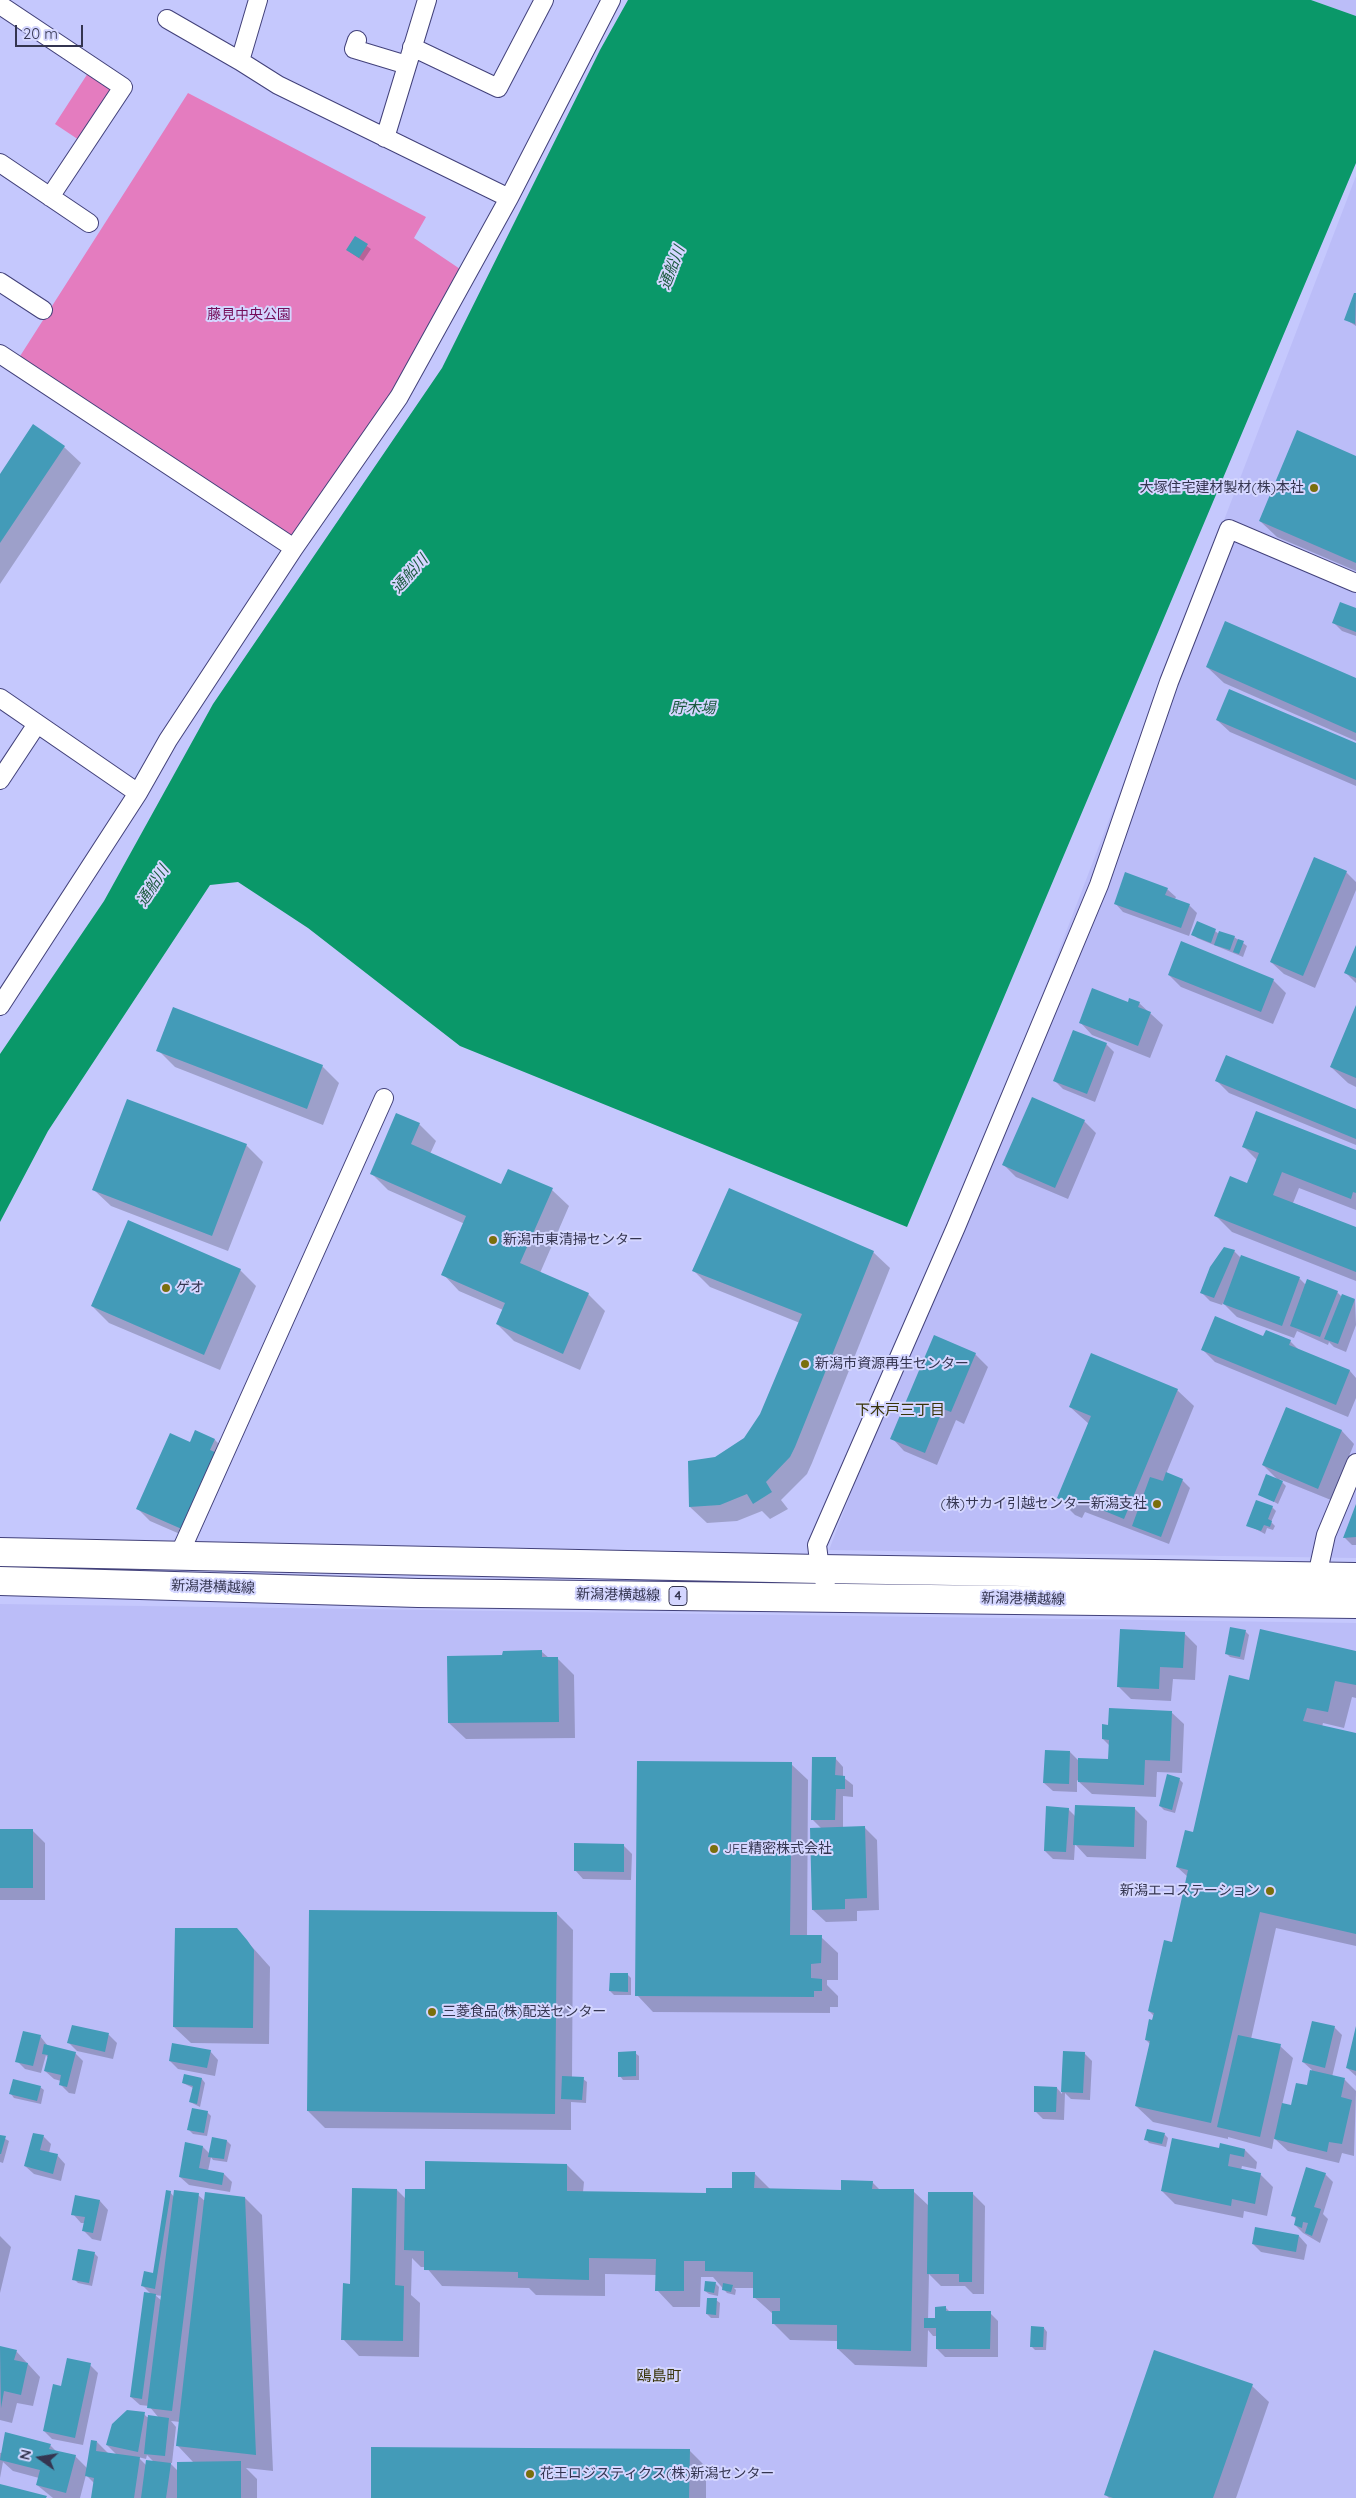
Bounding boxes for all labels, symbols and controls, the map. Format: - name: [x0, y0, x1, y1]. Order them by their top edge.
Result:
- scale bar: [18, 15, 85, 47]
- text: 20 m: [23, 24, 58, 43]
- water label: 通船川: [656, 244, 688, 292]
- park label: 藤見中央公園: [207, 307, 291, 323]
- place label: 大塚住宅建材製材(株)本社: [1140, 480, 1304, 496]
- marker: 大塚住宅建材製材(株)本社: [1308, 482, 1320, 494]
- water label: 通船川: [388, 551, 432, 597]
- water label: 貯木場: [671, 699, 715, 717]
- water label: 通船川: [133, 862, 173, 910]
- place label: 新潟市東清掃センター: [503, 1232, 643, 1248]
- marker: 新潟市東清掃センター: [487, 1234, 499, 1246]
- place label: ゲオ: [176, 1280, 204, 1296]
- marker: ゲオ: [160, 1282, 172, 1294]
- place label: 新潟市資源再生センター: [815, 1356, 969, 1372]
- marker: 新潟市資源再生センター: [799, 1358, 811, 1370]
- district label: 下木戸三丁目: [855, 1401, 945, 1419]
- place label: (株)サカイ引越センター新潟支社: [941, 1496, 1147, 1512]
- marker: (株)サカイ引越センター新潟支社: [1151, 1498, 1163, 1510]
- street label: 新潟港横越線: [171, 1577, 255, 1597]
- street label: 新潟港横越線: [576, 1586, 660, 1604]
- road number: 4: [669, 1586, 687, 1605]
- street label: 新潟港横越線: [981, 1590, 1065, 1608]
- place label: JFE精密株式会社: [724, 1841, 832, 1857]
- marker: JFE精密株式会社: [708, 1843, 720, 1855]
- place label: 新潟エコステーション: [1120, 1883, 1260, 1899]
- marker: 新潟エコステーション: [1264, 1885, 1276, 1897]
- place label: 三菱食品(株)配送センター: [442, 2004, 606, 2020]
- marker: 三菱食品(株)配送センター: [426, 2006, 438, 2018]
- district label: 鴎島町: [637, 2367, 681, 2385]
- north arrow: [15, 2433, 65, 2483]
- text: N: [15, 2448, 35, 2462]
- place label: 花王ロジスティクス(株)新潟センター: [540, 2466, 774, 2482]
- marker: 花王ロジスティクス(株)新潟センター: [524, 2468, 536, 2480]

